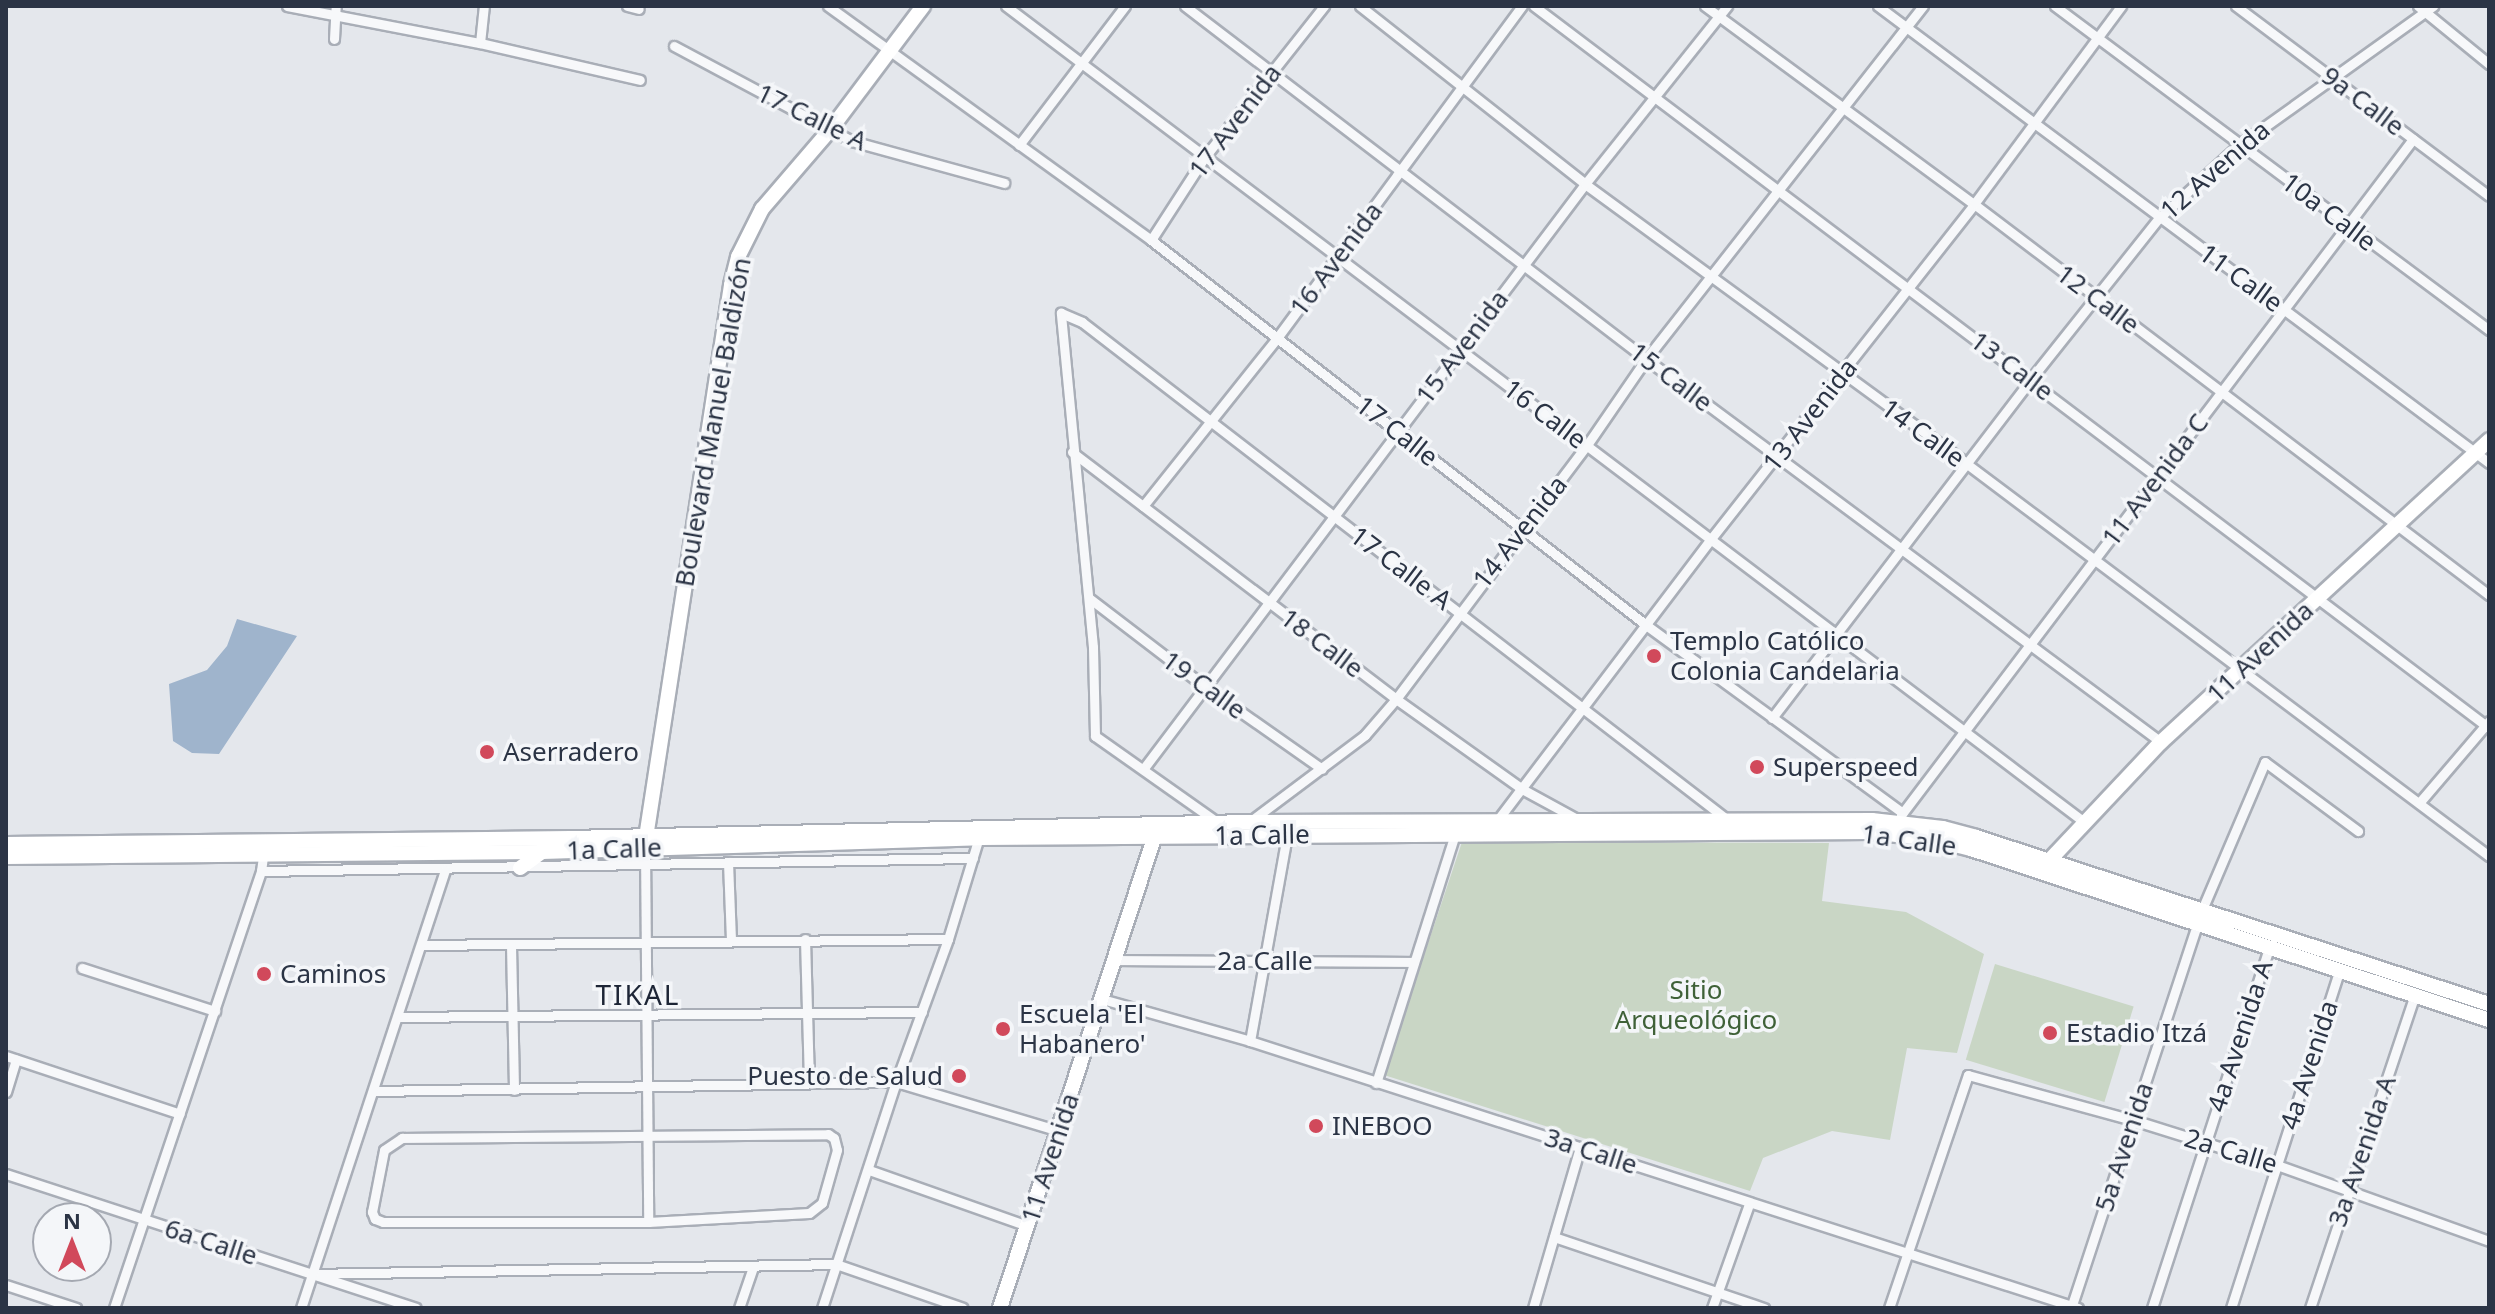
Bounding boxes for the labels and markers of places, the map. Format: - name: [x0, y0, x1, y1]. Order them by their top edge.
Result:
- place label: Templo Católico Colonia Candelaria: [1670, 625, 1900, 686]
- marker: Templo Católico Colonia Candelaria: [1645, 647, 1663, 665]
- place label: Aserradero: [503, 736, 639, 768]
- marker: Aserradero: [478, 743, 496, 761]
- place label: Superspeed: [1773, 751, 1918, 783]
- marker: Superspeed: [1748, 758, 1766, 776]
- place label: Caminos: [280, 958, 386, 990]
- marker: Caminos: [255, 965, 273, 983]
- place label: Escuela 'El Habanero': [1019, 998, 1146, 1060]
- place label: Estadio Itzá: [2066, 1017, 2207, 1049]
- marker: Escuela 'El Habanero': [994, 1020, 1012, 1038]
- marker: Estadio Itzá: [2041, 1024, 2059, 1042]
- place label: Puesto de Salud: [747, 1060, 943, 1092]
- marker: Puesto de Salud: [950, 1067, 968, 1085]
- place label: INEBOO: [1332, 1110, 1433, 1142]
- marker: INEBOO: [1307, 1117, 1325, 1135]

